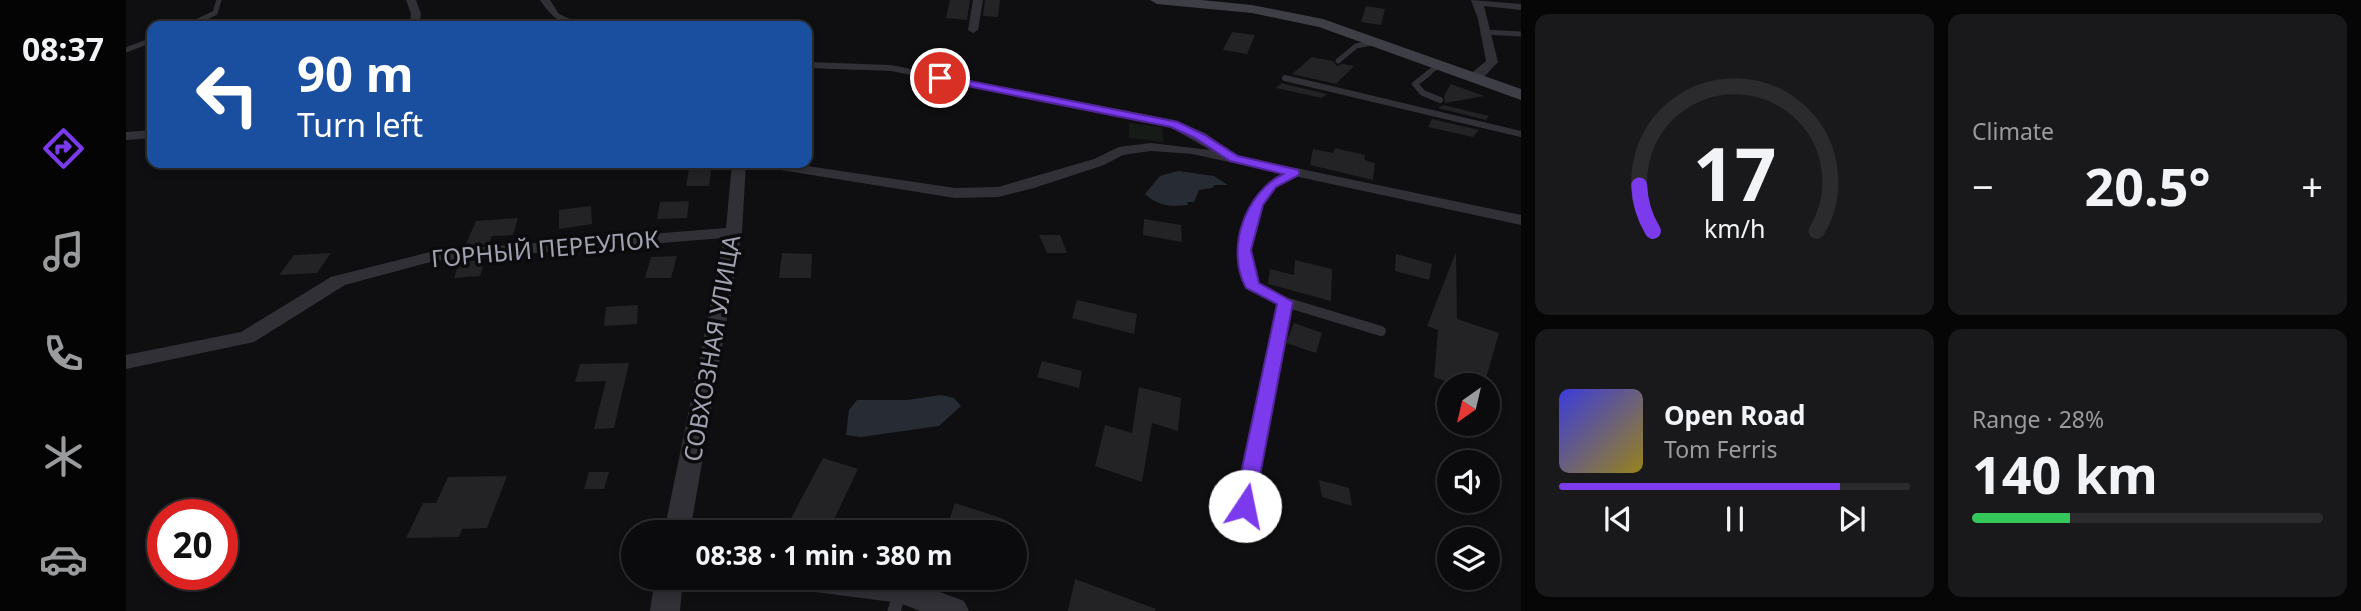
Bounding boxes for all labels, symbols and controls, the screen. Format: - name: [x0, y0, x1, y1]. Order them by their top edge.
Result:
- text: 08:37: [22, 27, 104, 70]
- text: 90 m: [297, 40, 414, 106]
- pin: [910, 48, 970, 108]
- icon: left: [182, 49, 273, 140]
- icon: arrive: [921, 59, 959, 97]
- text: Turn left: [297, 103, 423, 146]
- text: Climate: [1972, 115, 2054, 147]
- text: 17: [1693, 123, 1776, 222]
- icon: directions: [39, 124, 88, 173]
- text: 20.5°: [2085, 150, 2210, 221]
- text: −: [1972, 160, 1994, 212]
- text: +: [2301, 160, 2323, 212]
- text: km/h: [1704, 210, 1765, 244]
- street label: ГОРНЫЙ ПЕРЕУЛОК: [430, 222, 660, 274]
- icon: music: [39, 227, 88, 276]
- street label: СОВХОЗНАЯ УЛИЦА: [675, 231, 747, 464]
- icon: phone: [39, 329, 88, 378]
- north arrow: [1437, 373, 1500, 436]
- map controls: [1437, 373, 1500, 590]
- text: Open Road: [1664, 397, 1806, 433]
- text: Range · 28%: [1972, 403, 2104, 435]
- icon: climate: [39, 432, 88, 481]
- text: Tom Ferris: [1664, 433, 1777, 465]
- text: 140 km: [1972, 438, 2158, 509]
- button: sound: [1437, 450, 1500, 513]
- position arrow: [1208, 469, 1282, 543]
- speed limit sign: 20: [147, 499, 238, 590]
- icon: previous: [1599, 500, 1637, 538]
- icon: pause: [1716, 500, 1754, 538]
- icon: next: [1833, 500, 1871, 538]
- button: layers: [1437, 527, 1500, 590]
- icon: car: [39, 535, 88, 584]
- text: 08:38 · 1 min · 380 m: [696, 537, 952, 573]

